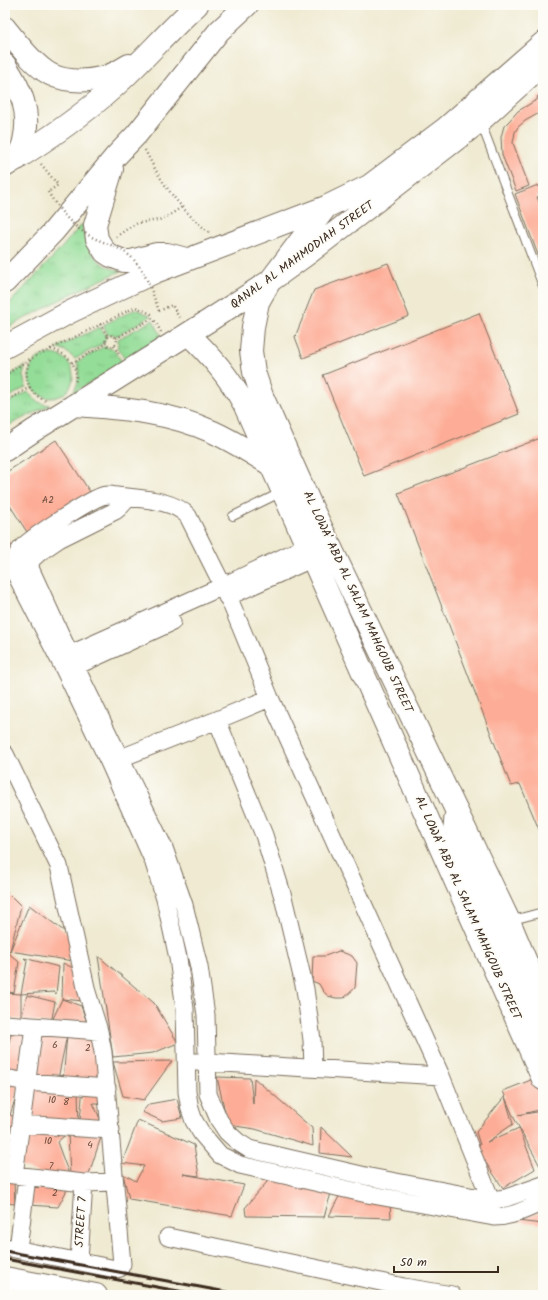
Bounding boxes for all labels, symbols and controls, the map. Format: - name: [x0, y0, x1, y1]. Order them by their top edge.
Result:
- street label: QANAL AL MAHMODIAH STREET: [226, 195, 379, 314]
- street label: AL LOWA' ABD AL SALAM MAHGOUB STREET: [298, 488, 419, 718]
- house number: A2: [42, 492, 54, 508]
- street label: AL LOWA' ABD AL SALAM MAHGOUB STREET: [410, 793, 527, 1024]
- house number: 6: [52, 1037, 58, 1053]
- house number: 2: [85, 1040, 91, 1056]
- house number: 10: [48, 1092, 56, 1108]
- house number: 8: [63, 1094, 70, 1110]
- house number: 10: [44, 1133, 52, 1149]
- house number: 4: [87, 1137, 93, 1153]
- house number: 7: [49, 1158, 54, 1174]
- house number: 2: [52, 1185, 58, 1201]
- street label: STREET 7: [70, 1196, 92, 1248]
- scale bar: [394, 1248, 498, 1274]
- text: 50 m: [400, 1253, 427, 1272]

